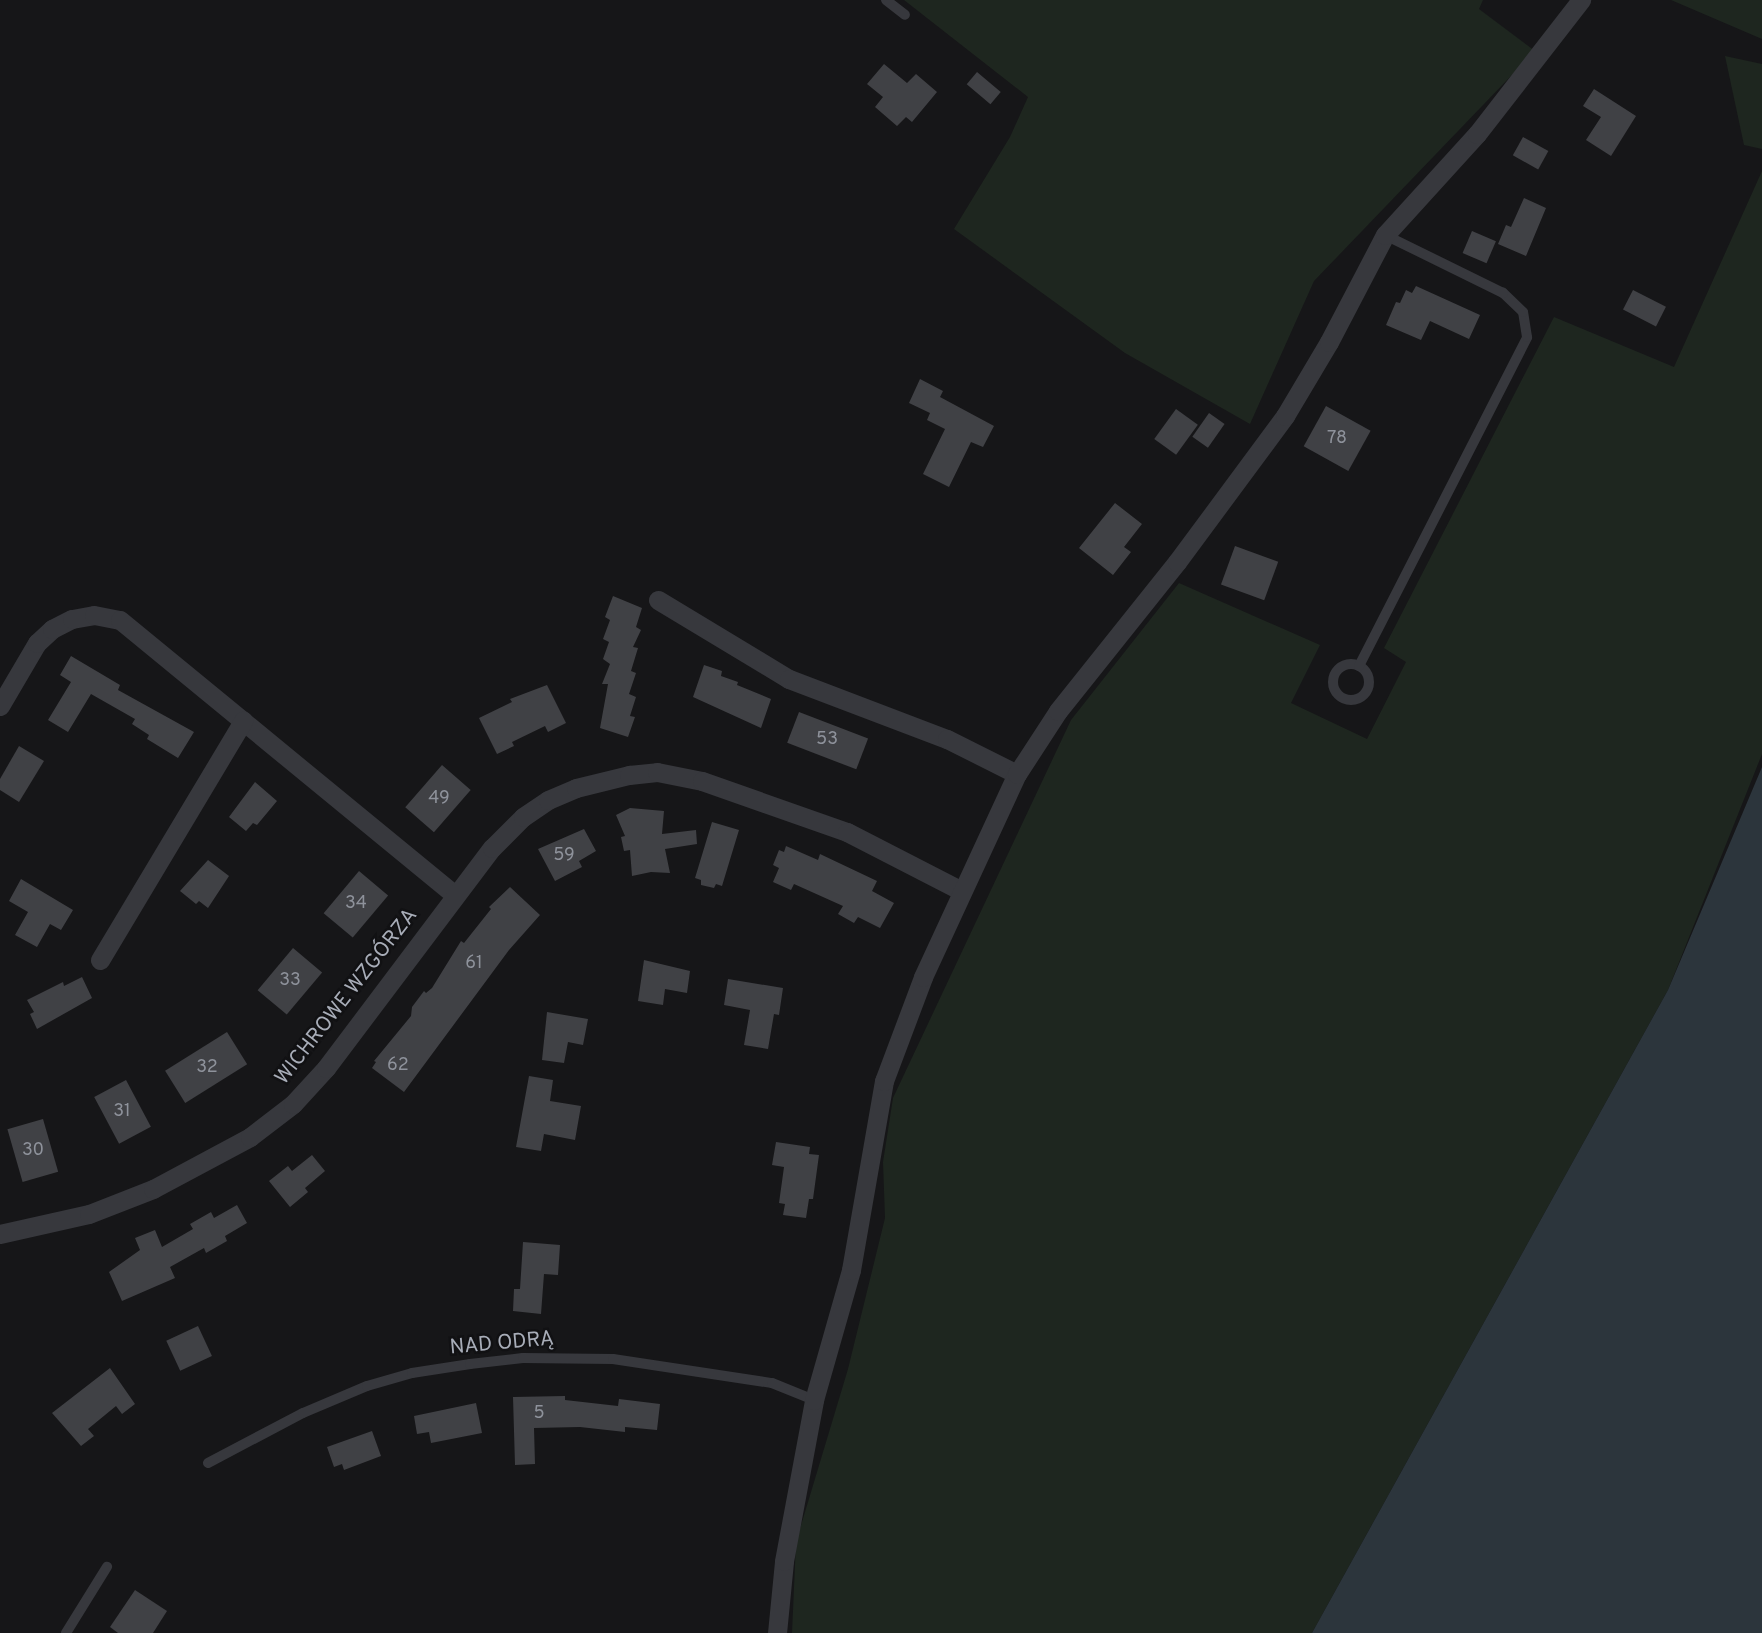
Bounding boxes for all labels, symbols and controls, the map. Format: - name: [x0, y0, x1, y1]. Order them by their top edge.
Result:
- house number: 78: [1327, 428, 1347, 450]
- house number: 53: [816, 729, 838, 751]
- house number: 49: [428, 788, 450, 810]
- house number: 59: [553, 845, 575, 867]
- house number: 34: [345, 893, 367, 915]
- street label: WICHROWE WZGÓRZA: [270, 904, 424, 1090]
- house number: 61: [465, 953, 483, 975]
- house number: 33: [279, 970, 301, 992]
- house number: 62: [387, 1055, 409, 1077]
- house number: 32: [196, 1057, 218, 1079]
- house number: 31: [113, 1101, 131, 1123]
- house number: 30: [22, 1140, 44, 1162]
- street label: NAD ODRĄ: [449, 1327, 555, 1361]
- house number: 5: [533, 1403, 545, 1425]

